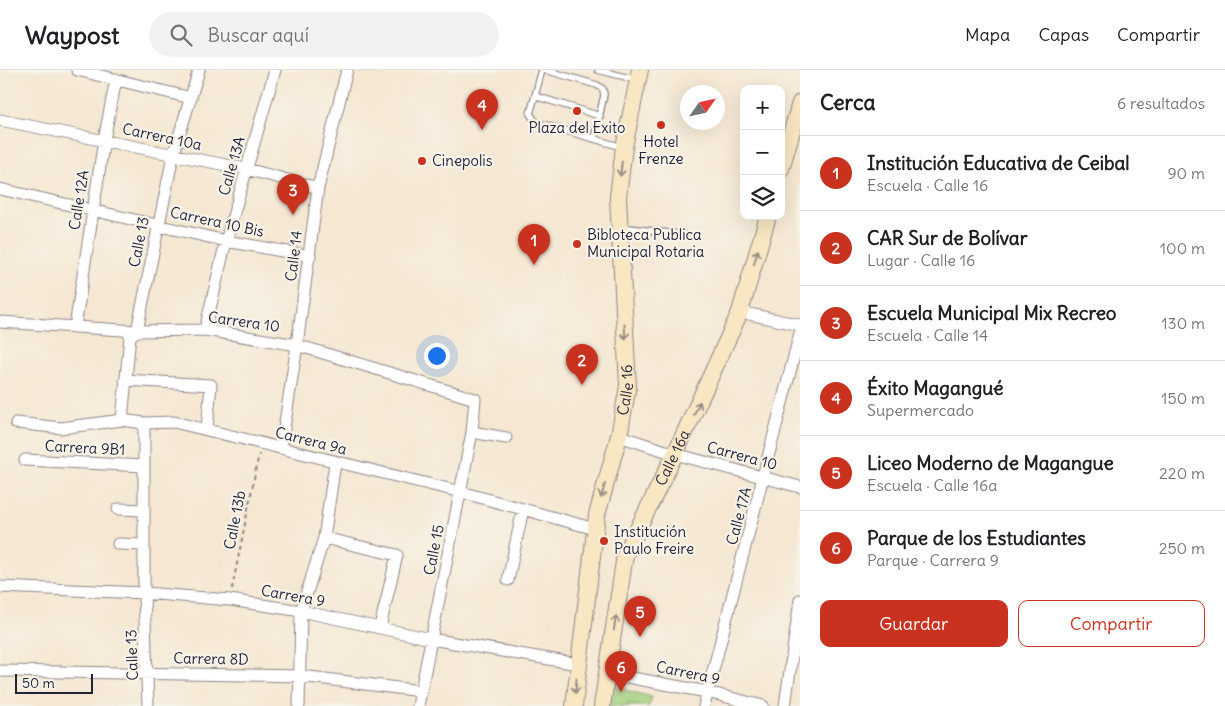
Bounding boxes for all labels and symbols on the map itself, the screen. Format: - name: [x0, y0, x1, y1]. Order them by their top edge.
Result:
- north arrow: [680, 85, 725, 130]
- pin: 4: [466, 89, 498, 130]
- marker: Plaza del Exito: [571, 105, 583, 117]
- place label: Plaza del Exito: [529, 118, 625, 137]
- street label: Carrera 10a: [121, 119, 204, 154]
- marker: Hotel Frenze: [655, 119, 667, 131]
- place label: Hotel Frenze: [638, 132, 684, 168]
- street label: Calle 13A: [214, 134, 249, 198]
- place label: Cinepolis: [432, 151, 493, 170]
- marker: Cinepolis: [416, 155, 428, 167]
- one-way arrow: [616, 161, 626, 177]
- street label: Calle 12A: [64, 168, 93, 231]
- pin: 3: [277, 174, 309, 215]
- street label: Carrera 10 Bis: [168, 202, 266, 241]
- street label: Calle 13: [124, 215, 153, 269]
- pin: 1: [518, 224, 550, 265]
- place label: Bibloteca Publica Municipal Rotaria: [587, 225, 705, 261]
- street label: Calle 14: [281, 229, 306, 283]
- marker: Bibloteca Publica Municipal Rotaria: [571, 238, 583, 250]
- one-way arrow: [752, 249, 761, 265]
- street label: Carrera 10: [207, 307, 281, 336]
- one-way arrow: [620, 323, 629, 339]
- your location: [424, 343, 450, 369]
- pin: 2: [566, 344, 598, 385]
- street label: Calle 16: [613, 364, 637, 417]
- one-way arrow: [692, 401, 702, 416]
- street label: Carrera 9a: [273, 422, 349, 459]
- street label: Calle 16a: [651, 426, 694, 489]
- street label: Carrera 9B1: [44, 436, 126, 459]
- street label: Carrera 10: [705, 437, 779, 474]
- one-way arrow: [598, 483, 608, 499]
- street label: Calle 17A: [722, 484, 755, 547]
- street label: Calle 13b: [220, 489, 250, 551]
- place label: Institución Paulo Freire: [614, 522, 694, 558]
- street label: Calle 15: [419, 523, 448, 577]
- marker: Institución Paulo Freire: [598, 535, 610, 547]
- street label: Carrera 9: [259, 581, 327, 610]
- pin: 5: [624, 596, 656, 637]
- one-way arrow: [610, 616, 620, 632]
- street label: Calle 13: [121, 629, 142, 681]
- street label: Carrera 8D: [173, 648, 249, 669]
- pin: 6: [605, 651, 637, 692]
- street label: Carrera 9: [654, 656, 722, 689]
- scale bar: [15, 671, 92, 694]
- one-way arrow: [571, 678, 581, 694]

